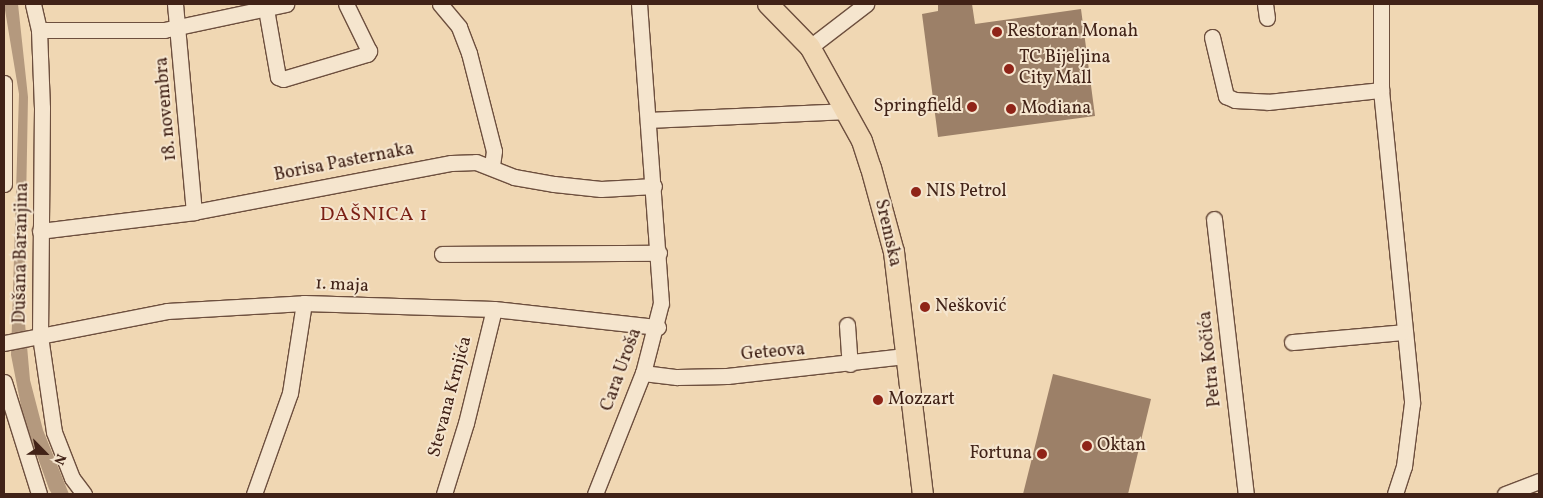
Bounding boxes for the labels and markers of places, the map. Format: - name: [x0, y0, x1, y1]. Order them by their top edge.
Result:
- place label: Restoran Monah: [1007, 21, 1138, 43]
- marker: Restoran Monah: [991, 26, 1003, 38]
- place label: TC Bijeljina City Mall: [1019, 48, 1110, 90]
- marker: TC Bijeljina City Mall: [1003, 63, 1015, 75]
- place label: Springfield: [873, 96, 962, 118]
- place label: Modiana: [1021, 98, 1091, 120]
- marker: Springfield: [966, 101, 978, 113]
- marker: Modiana: [1005, 103, 1017, 115]
- place label: NIS Petrol: [926, 181, 1007, 203]
- marker: NIS Petrol: [910, 186, 922, 198]
- place label: Nešković: [935, 296, 1006, 318]
- marker: Nešković: [919, 301, 931, 313]
- place label: Mozzart: [888, 389, 955, 411]
- marker: Mozzart: [872, 394, 884, 406]
- place label: Oktan: [1097, 435, 1146, 457]
- marker: Oktan: [1081, 440, 1093, 452]
- place label: Fortuna: [970, 443, 1032, 465]
- marker: Fortuna: [1036, 448, 1048, 460]

